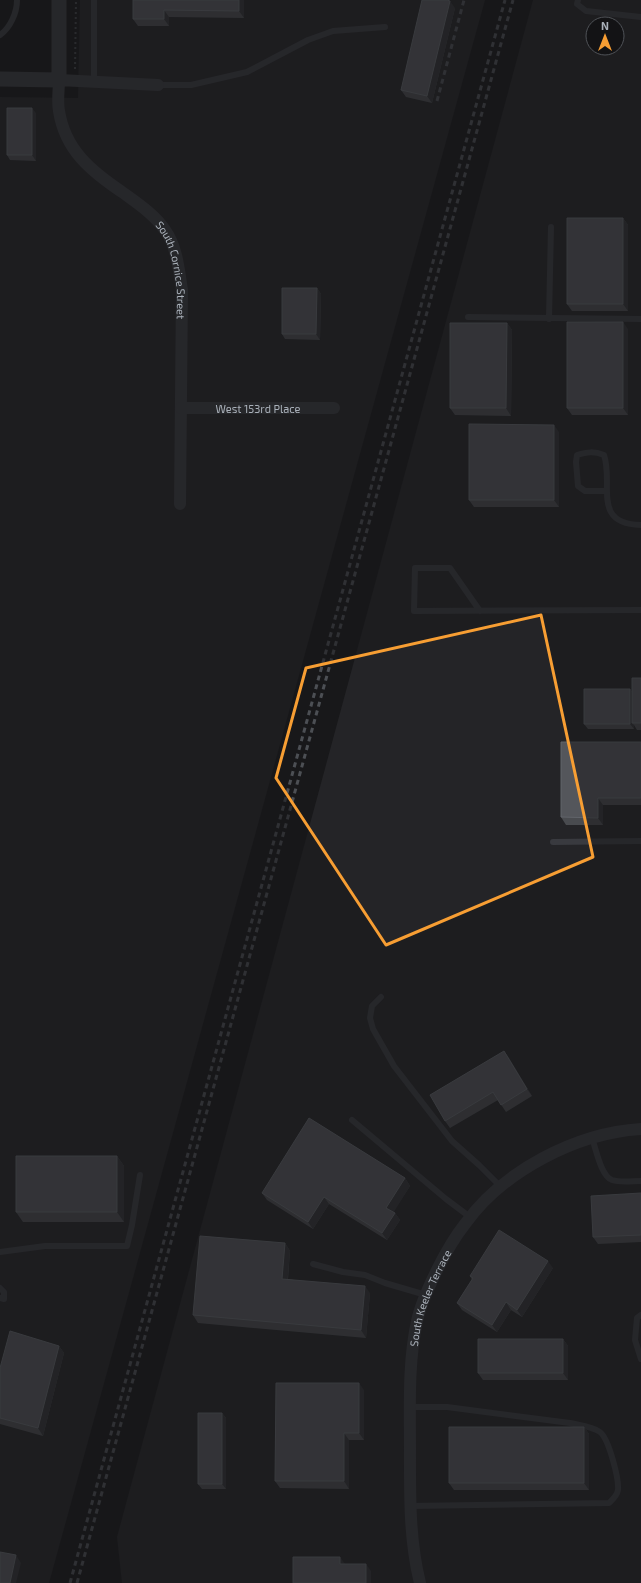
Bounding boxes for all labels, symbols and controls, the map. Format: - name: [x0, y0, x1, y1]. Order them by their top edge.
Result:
- north arrow: [585, 16, 625, 56]
- text: N: [601, 19, 609, 32]
- street label: South Cornice Street: [154, 218, 189, 319]
- street label: West 153rd Place: [216, 402, 301, 415]
- street label: South Keeler Terrace: [406, 1247, 453, 1347]

